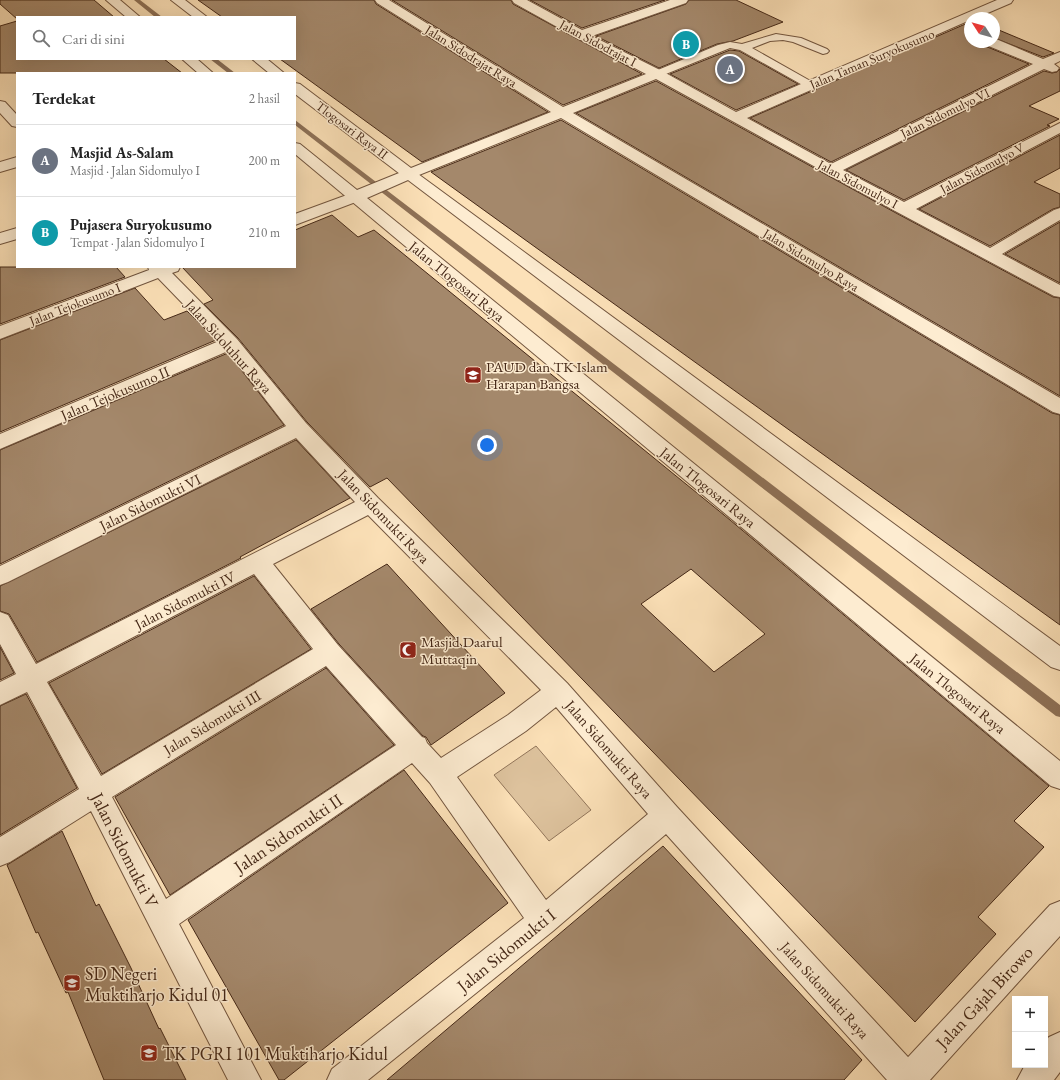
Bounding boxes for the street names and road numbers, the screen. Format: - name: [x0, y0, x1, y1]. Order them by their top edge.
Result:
- street label: Jalan Sidodrajat I: [556, 15, 640, 71]
- street label: Jalan Sidodrajat Raya: [421, 20, 521, 92]
- street label: Jalan Taman Suryokusumo: [806, 25, 937, 93]
- street label: Jalan Sidomulyo VI: [897, 84, 993, 142]
- street label: Tlogosari Raya II: [312, 97, 392, 163]
- street label: Jalan Sidomulyo V: [936, 139, 1027, 198]
- street label: Jalan Sidomulyo I: [814, 155, 902, 213]
- street label: Jalan Sidomulyo Raya: [759, 224, 863, 296]
- street label: Jalan Tlogosari Raya: [404, 235, 509, 326]
- street label: Jalan Tejokusumo I: [26, 279, 124, 330]
- street label: Jalan Sidoluhur Raya: [180, 293, 277, 397]
- street label: Jalan Tejokusumo II: [56, 361, 172, 425]
- street label: Jalan Tlogosari Raya: [655, 441, 760, 532]
- street label: Jalan Sidomukti Raya: [333, 463, 434, 567]
- street label: Jalan Sidomukti VI: [94, 469, 204, 536]
- street label: Jalan Sidomukti IV: [130, 566, 239, 634]
- street label: Jalan Tlogosari Raya: [905, 647, 1010, 738]
- street label: Jalan Sidomukti III: [158, 685, 264, 760]
- street label: Jalan Sidomukti Raya: [560, 694, 657, 802]
- street label: Jalan Sidomukti V: [85, 787, 164, 912]
- street label: Jalan Sidomukti II: [227, 788, 347, 879]
- street label: Jalan Sidomukti I: [450, 903, 560, 998]
- street label: Jalan Sidomukti Raya: [775, 936, 874, 1042]
- street label: Jalan Gajah Birowo: [929, 941, 1038, 1055]

